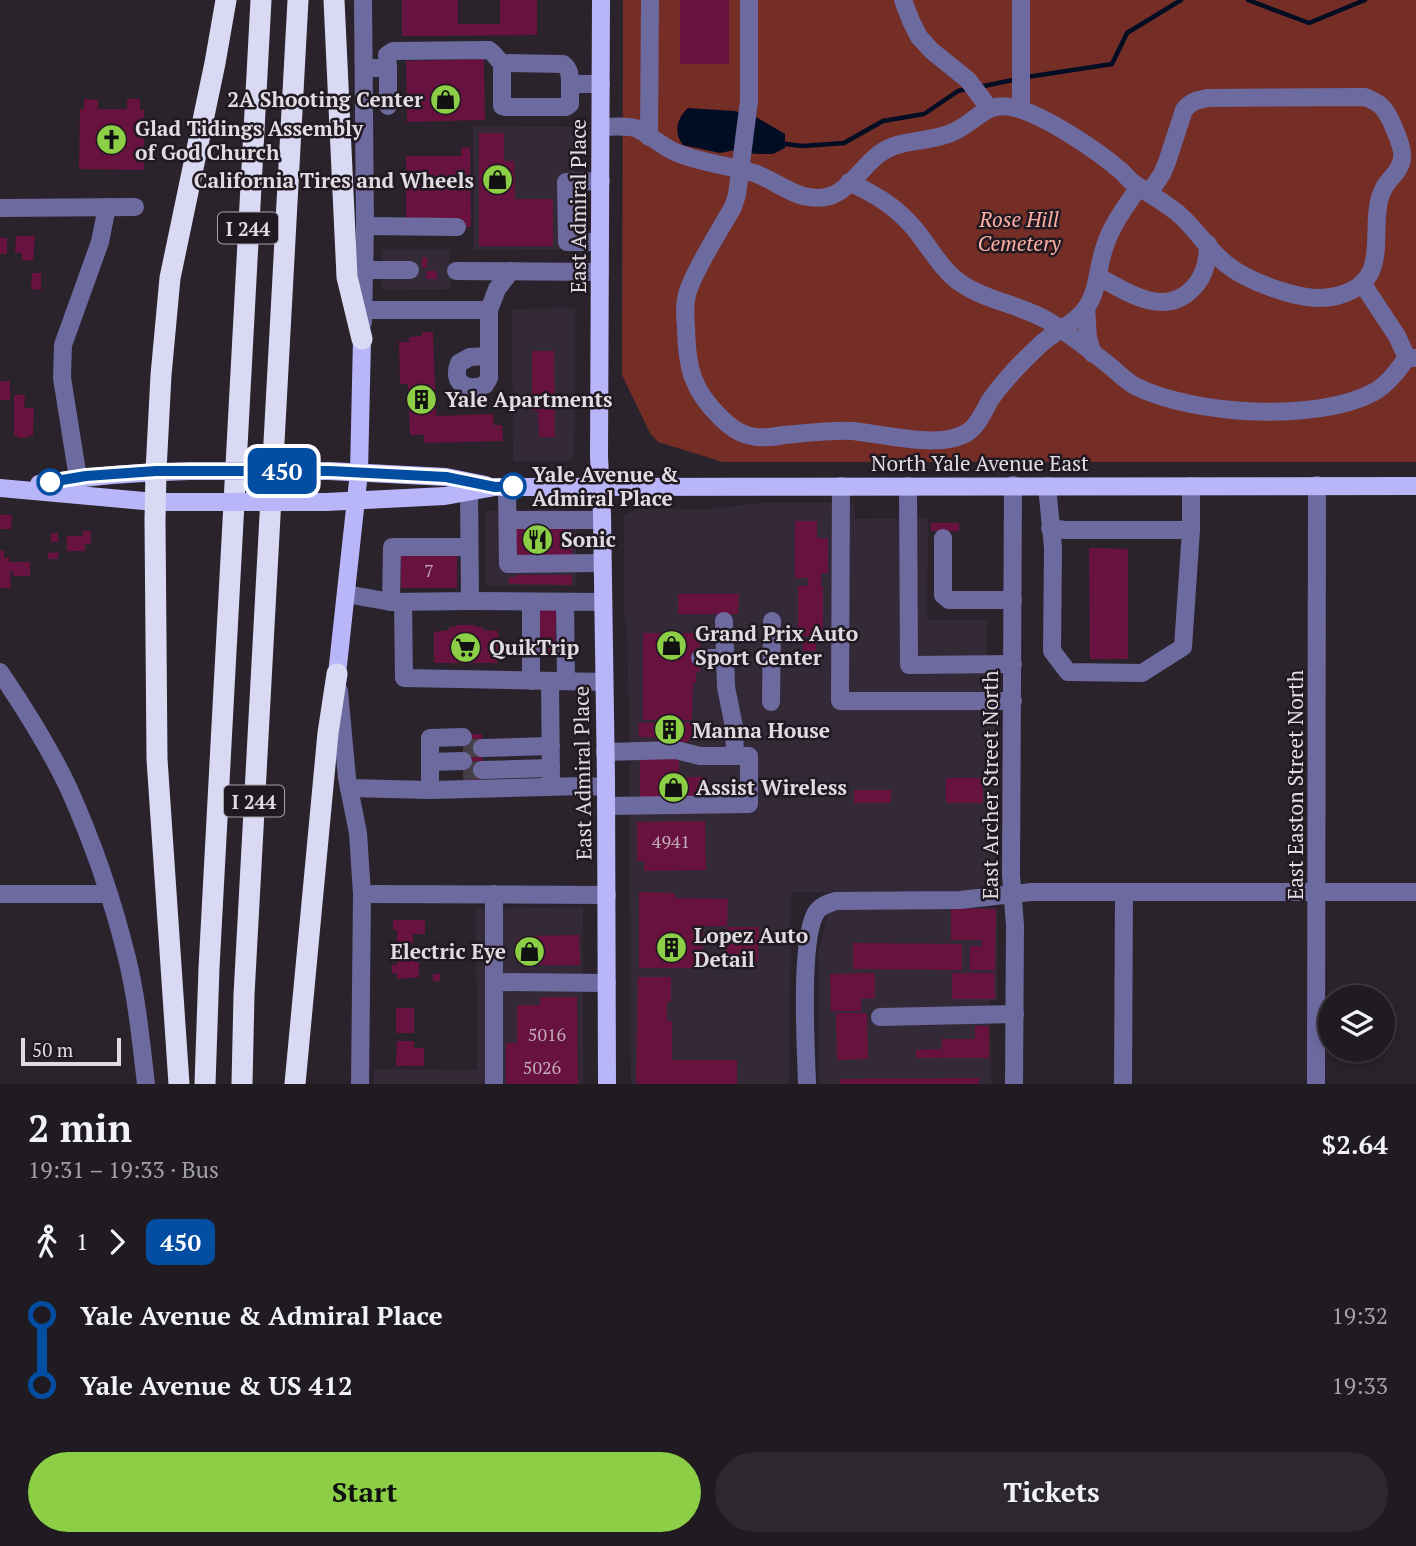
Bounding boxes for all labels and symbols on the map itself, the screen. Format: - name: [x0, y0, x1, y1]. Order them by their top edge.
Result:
- shop icon: 2A Shooting Center: [429, 82, 463, 116]
- place label: 2A Shooting Center: [227, 85, 423, 113]
- place label: Glad Tidings Assembly of God Church: [135, 114, 364, 166]
- street label: East Admiral Place: [564, 119, 592, 293]
- church icon: Glad Tidings Assembly of God Church: [95, 123, 129, 157]
- shop icon: California Tires and Wheels: [480, 163, 514, 197]
- place label: California Tires and Wheels: [194, 166, 474, 194]
- park label: Rose Hill Cemetery: [977, 205, 1061, 257]
- road number: I 244: [218, 212, 278, 244]
- building icon: Yale Apartments: [405, 382, 439, 416]
- place label: Yale Apartments: [445, 385, 612, 413]
- line badge: 450: [242, 448, 322, 494]
- street label: North Yale Avenue East: [871, 449, 1089, 477]
- place label: Yale Avenue & Admiral Place: [532, 460, 679, 512]
- unlabelled marker: [37, 469, 63, 495]
- marker: Yale Avenue & Admiral Place: [500, 473, 526, 499]
- restaurant icon: Sonic: [521, 522, 555, 556]
- place label: Sonic: [561, 525, 616, 553]
- house number: 7: [424, 558, 434, 582]
- place label: Grand Prix Auto Sport Center: [695, 619, 858, 671]
- shop icon: Grand Prix Auto Sport Center: [655, 628, 689, 662]
- supermarket icon: QuikTrip: [449, 630, 483, 664]
- place label: QuikTrip: [489, 633, 580, 661]
- street label: East Easton Street North: [1281, 670, 1309, 900]
- street label: East Archer Street North: [976, 671, 1004, 899]
- street label: East Admiral Place: [566, 686, 598, 860]
- building icon: Manna House: [652, 713, 686, 747]
- place label: Manna House: [692, 716, 830, 744]
- shop icon: Assist Wireless: [656, 770, 690, 804]
- place label: Assist Wireless: [696, 773, 847, 801]
- road number: I 244: [224, 786, 284, 816]
- house number: 4941: [652, 829, 690, 853]
- place label: Lopez Auto Detail: [694, 921, 808, 973]
- building icon: Lopez Auto Detail: [654, 930, 688, 964]
- shop icon: Electric Eye: [512, 934, 546, 968]
- place label: Electric Eye: [390, 937, 506, 965]
- house number: 5016: [528, 1022, 567, 1046]
- scale bar: [21, 1035, 121, 1067]
- house number: 5026: [523, 1055, 562, 1079]

